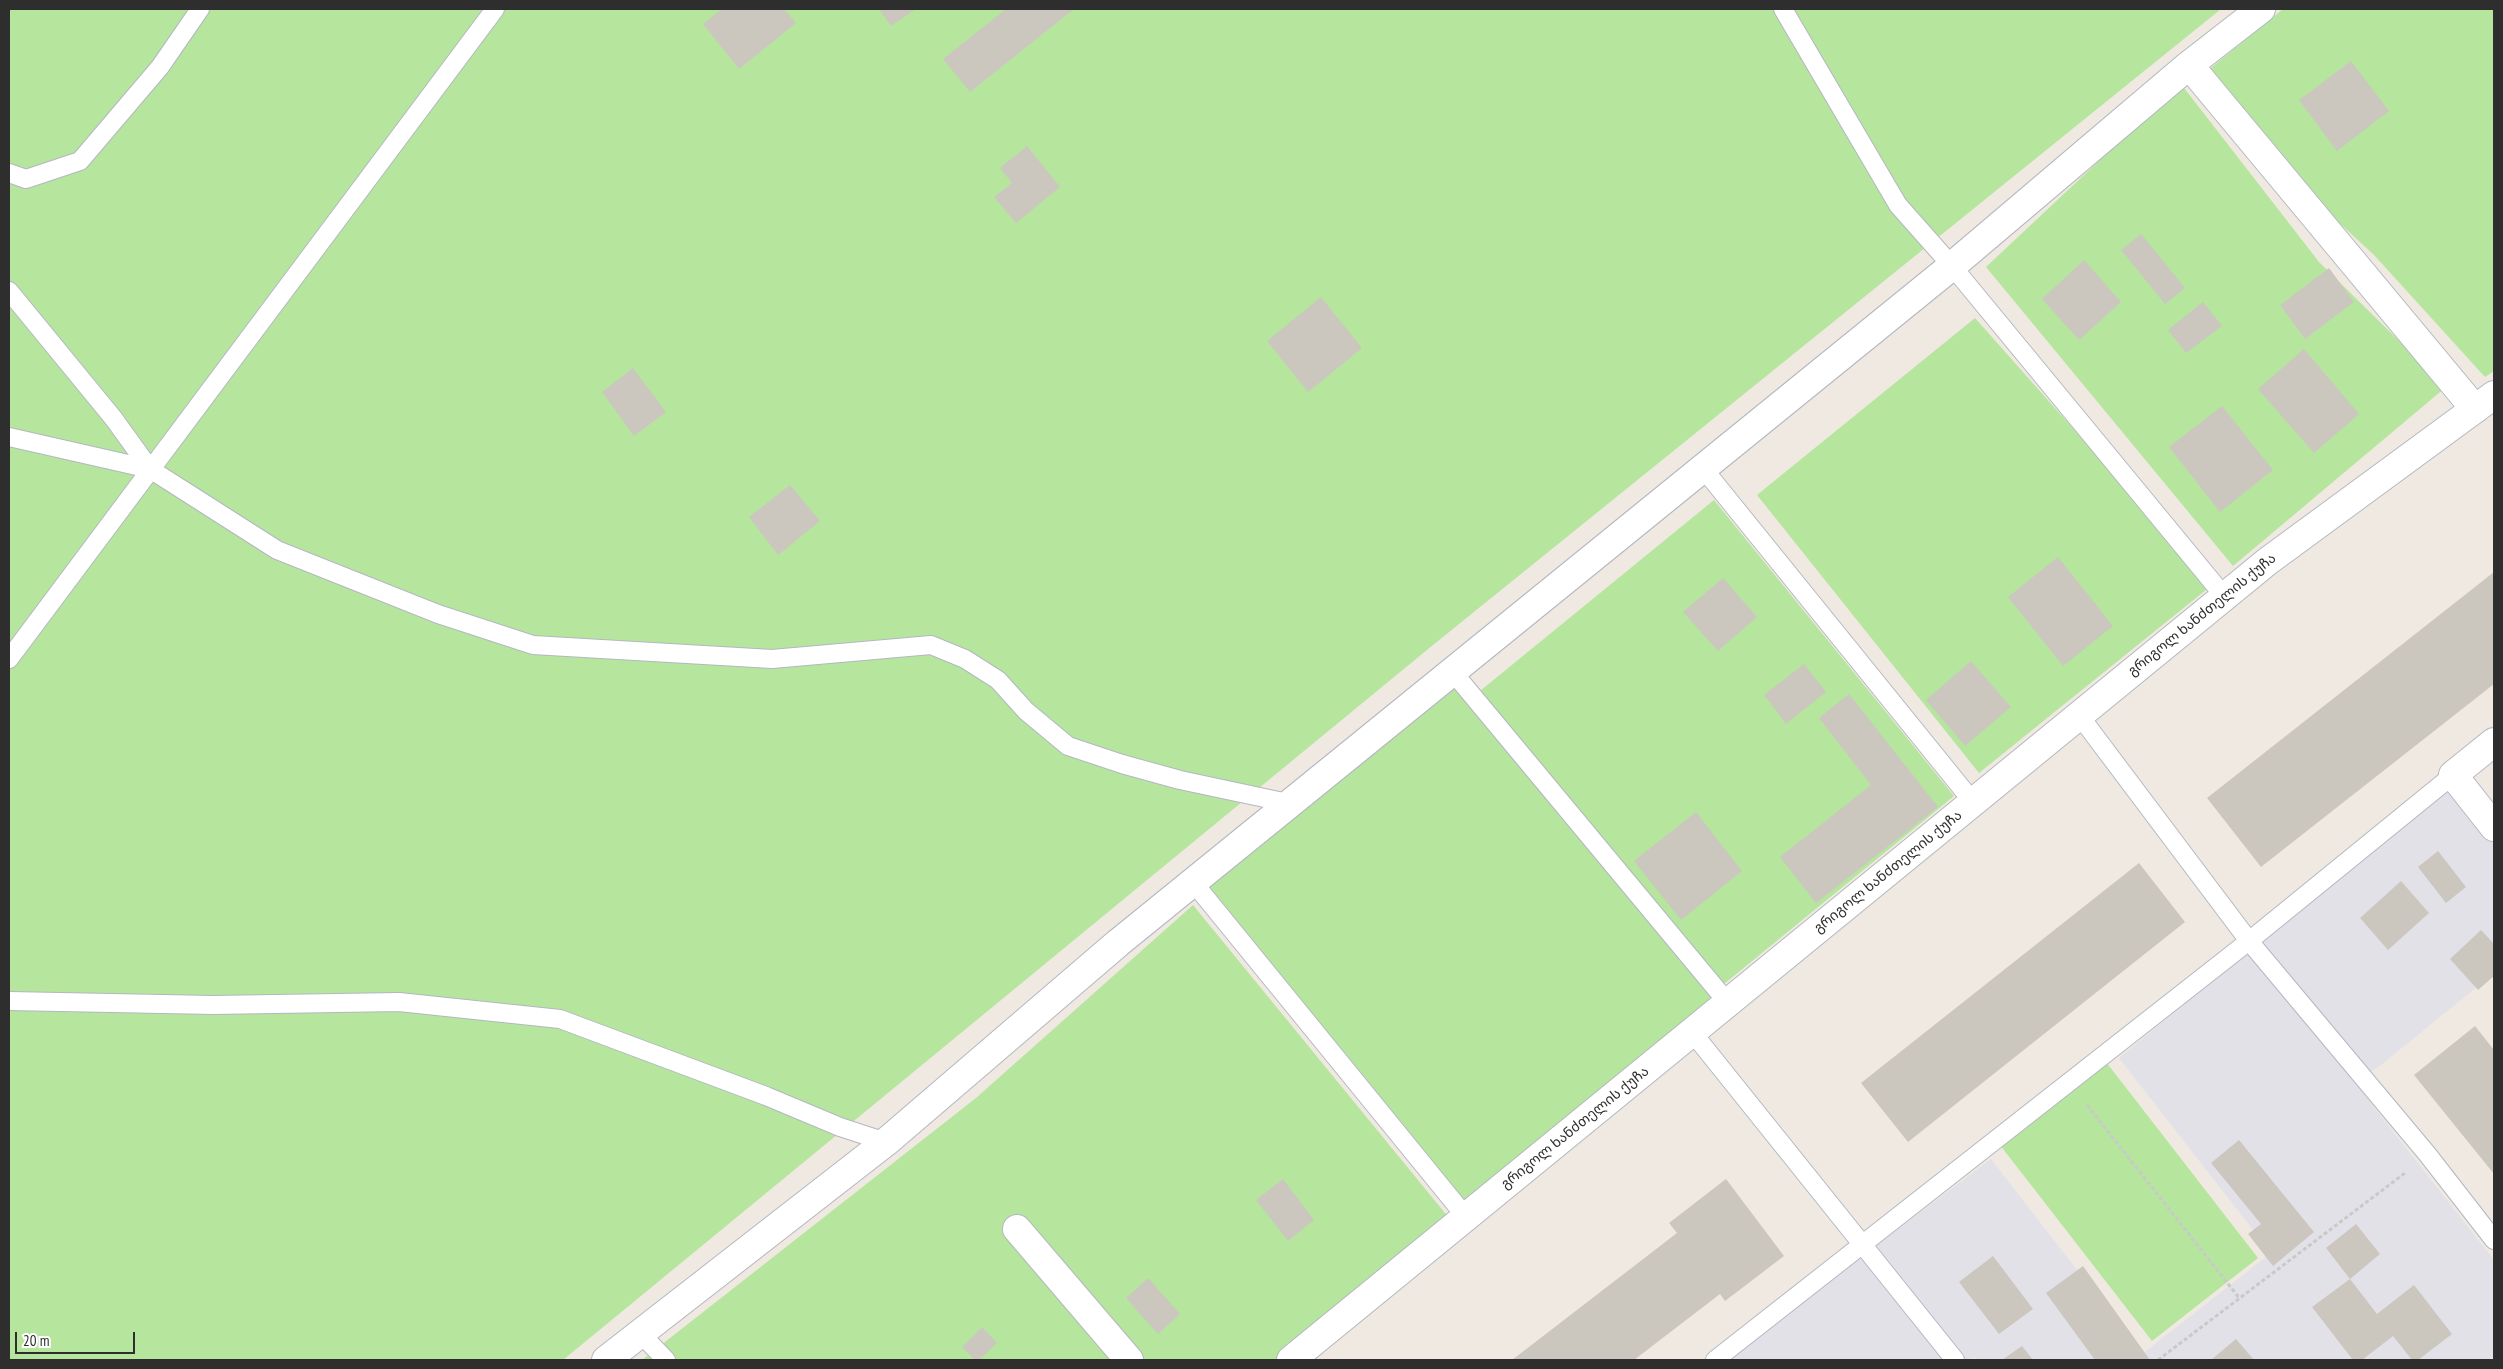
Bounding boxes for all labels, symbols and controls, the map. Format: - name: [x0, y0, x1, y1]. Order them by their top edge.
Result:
- street label: გრიგოლ ხანძთელის ქუჩა: [2125, 550, 2279, 680]
- street label: გრიგოლ ხანძთელის ქუჩა: [1811, 807, 1965, 937]
- street label: გრიგოლ ხანძთელის ქუჩა: [1498, 1063, 1652, 1193]
- scale bar: [18, 1322, 138, 1354]
- text: 20 m: [23, 1331, 49, 1350]

